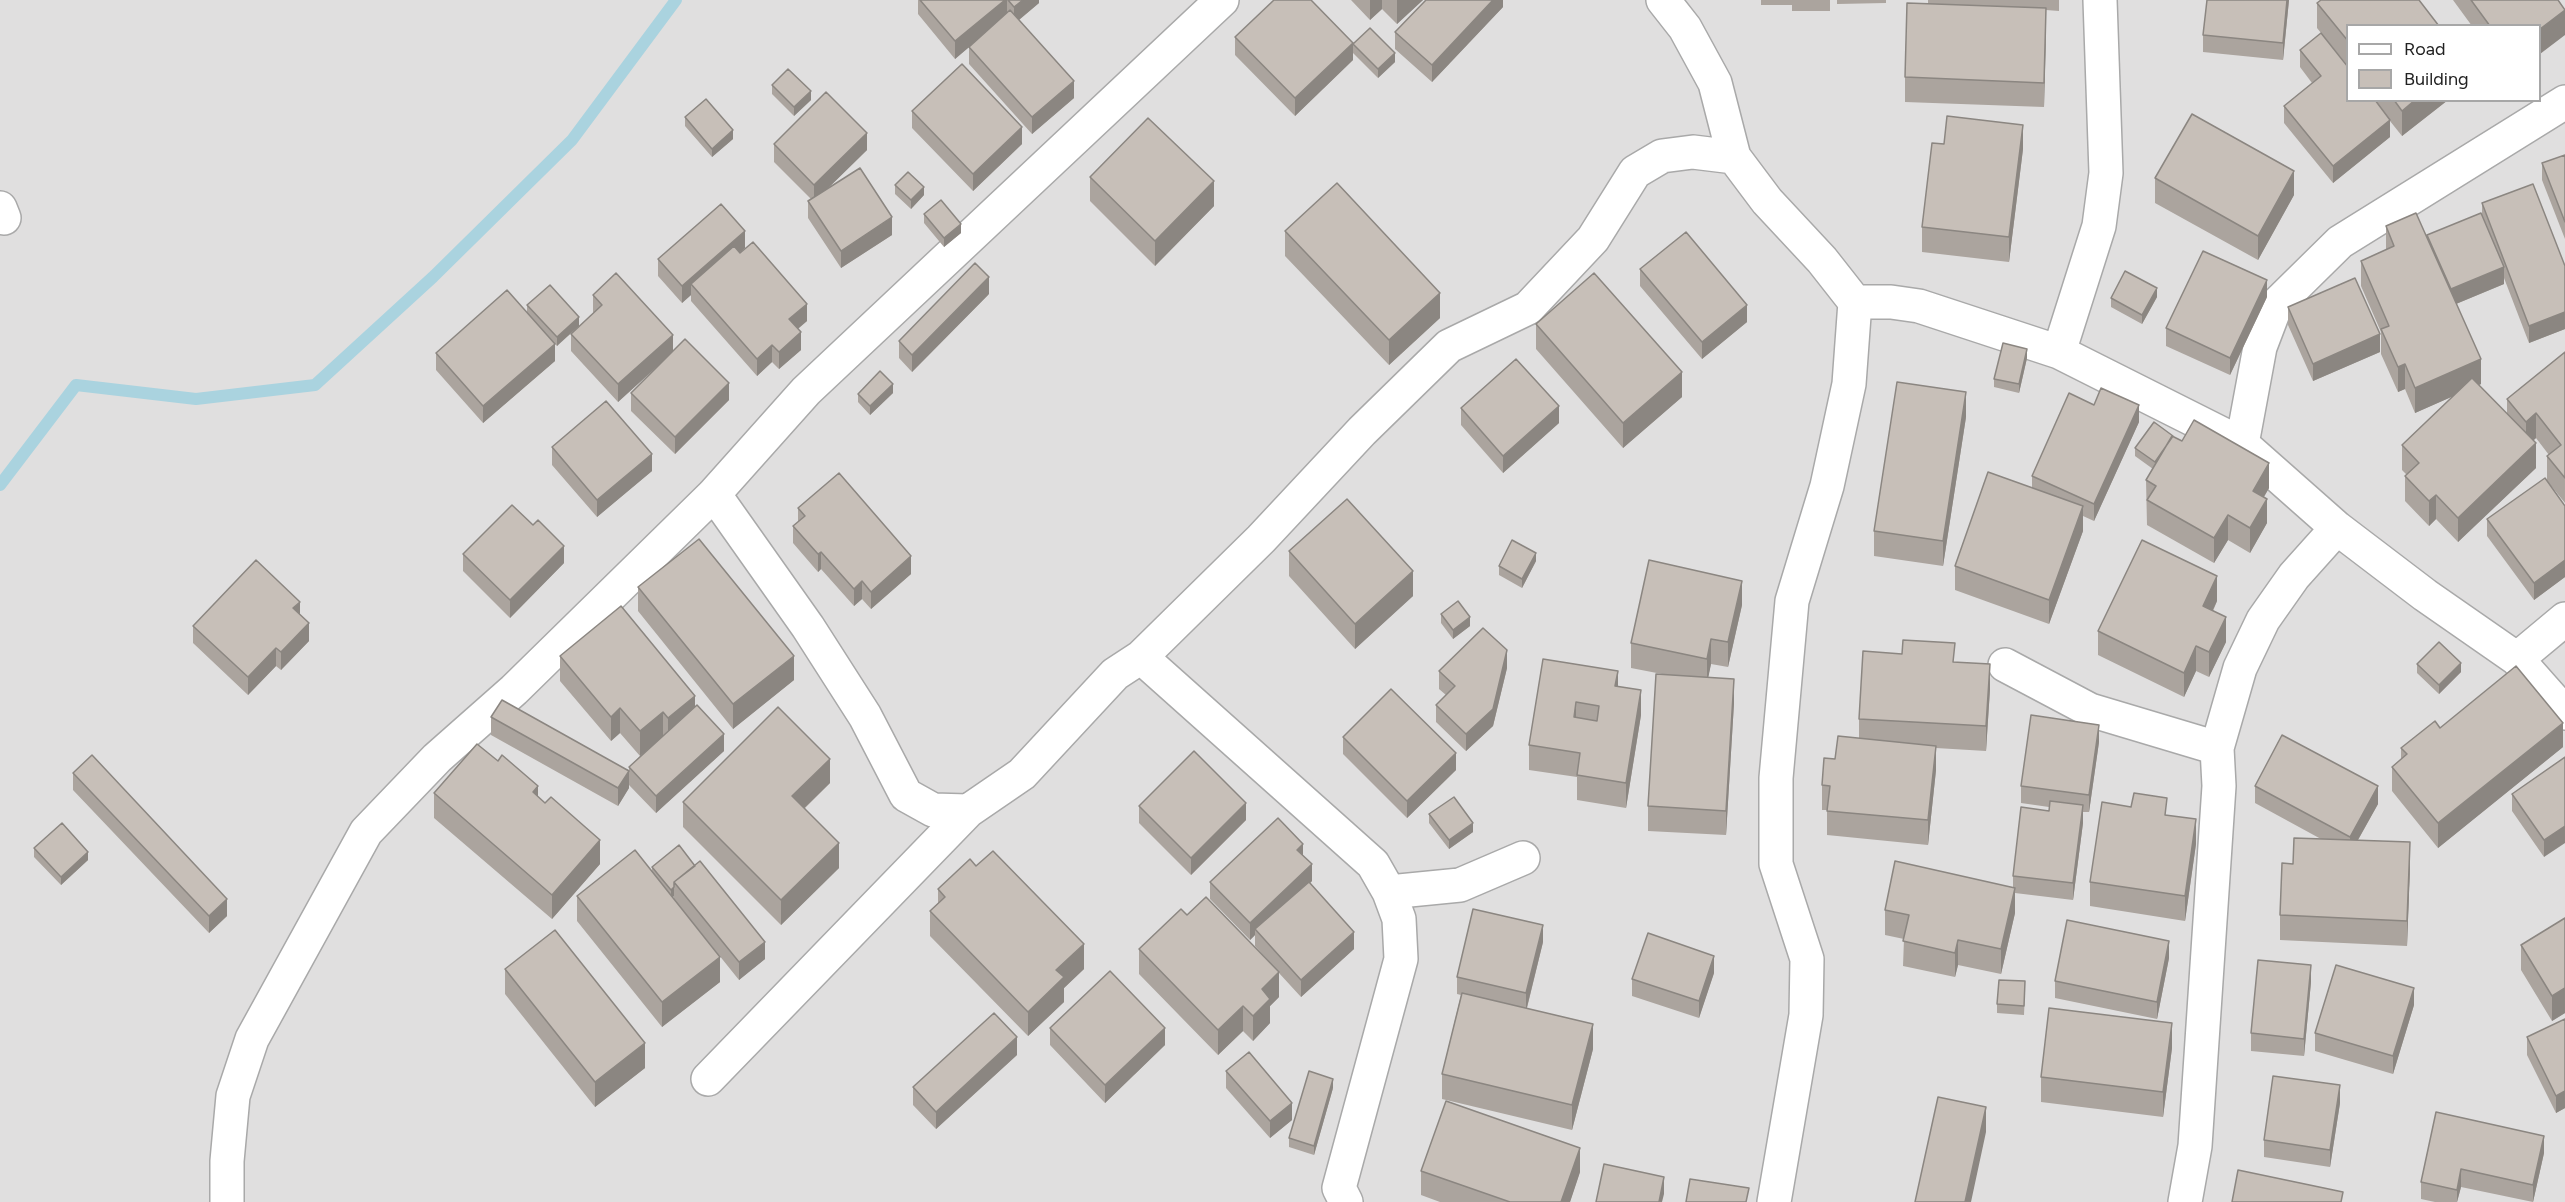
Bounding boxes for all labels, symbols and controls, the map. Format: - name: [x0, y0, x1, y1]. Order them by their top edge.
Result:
- legend: [2346, 24, 2541, 102]
- text: Road: [2404, 38, 2445, 60]
- text: Building: [2404, 68, 2469, 90]

